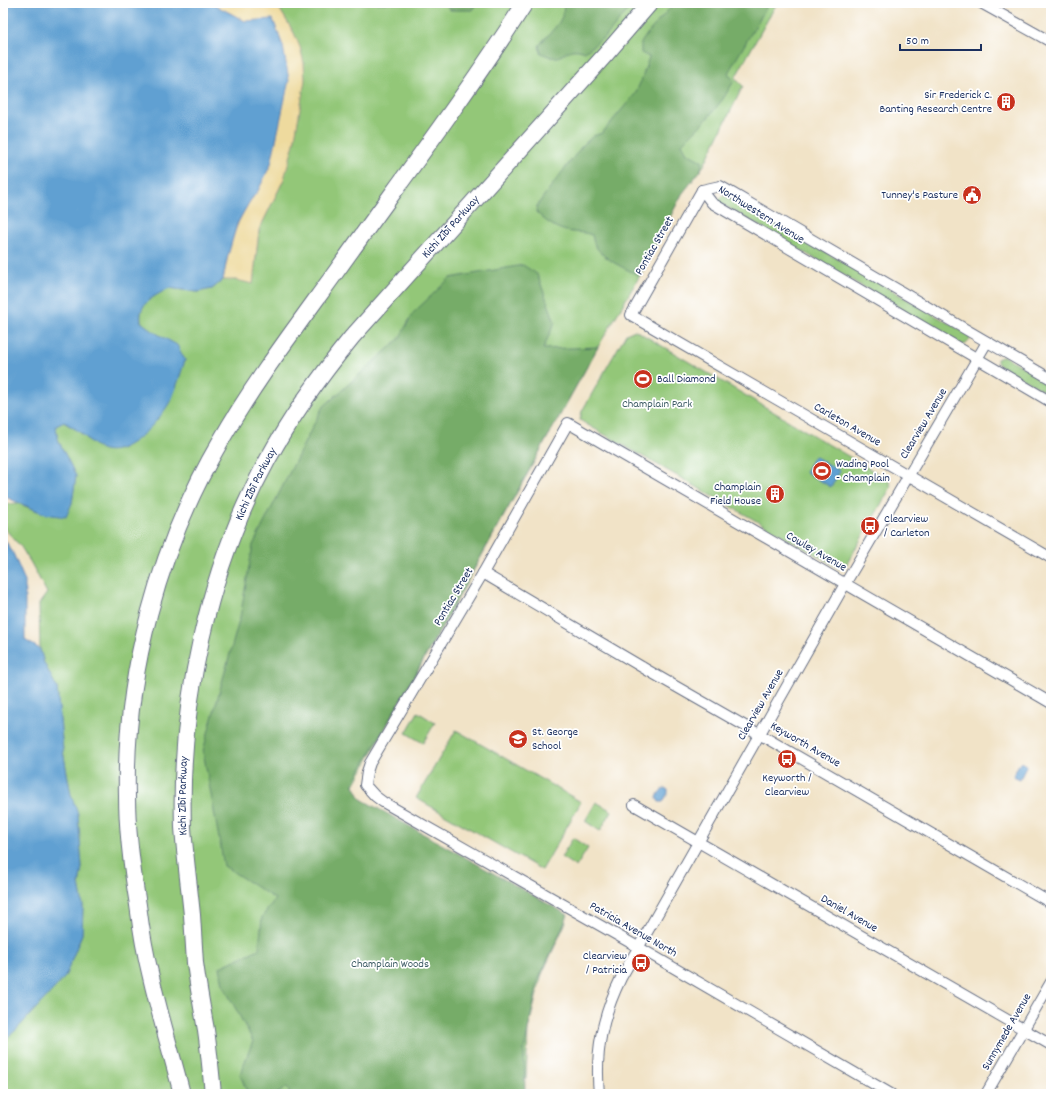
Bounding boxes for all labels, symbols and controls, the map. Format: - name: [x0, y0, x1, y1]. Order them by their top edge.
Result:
- scale bar: [900, 26, 981, 52]
- text: 50 m: [906, 33, 929, 50]
- place label: Sir Frederick C. Banting Research Centre: [879, 87, 992, 118]
- building icon: Sir Frederick C. Banting Research Centre: [995, 91, 1017, 113]
- street label: Northwestern Avenue: [715, 182, 807, 248]
- public building icon: Tunney's Pasture: [961, 184, 983, 206]
- place label: Tunney's Pasture: [881, 187, 958, 204]
- street label: Kichi Zībī Parkway: [418, 191, 484, 262]
- street label: Pontiac Street: [631, 213, 679, 279]
- sports icon: Ball Diamond: [632, 368, 654, 390]
- place label: Ball Diamond: [657, 371, 716, 388]
- street label: Clearview Avenue: [896, 385, 952, 463]
- park label: Champlain Park: [622, 396, 692, 413]
- street label: Carleton Avenue: [810, 399, 884, 451]
- street label: Kichi Zībī Parkway: [231, 443, 282, 523]
- place label: Wading Pool - Champlain: [836, 456, 890, 487]
- sports icon: Wading Pool - Champlain: [811, 460, 833, 482]
- place label: Champlain Field House: [710, 479, 761, 510]
- building icon: Champlain Field House: [764, 483, 786, 505]
- place label: Clearview / Carleton: [884, 511, 930, 542]
- bus stop icon: Clearview / Carleton: [859, 515, 881, 537]
- street label: Cowley Avenue: [782, 528, 850, 576]
- street label: Pontiac Street: [430, 564, 478, 629]
- street label: Clearview Avenue: [734, 666, 788, 744]
- street label: Keyworth Avenue: [767, 718, 843, 772]
- place label: St. George School: [532, 724, 578, 755]
- school or university icon: St. George School: [507, 728, 529, 750]
- bus stop icon: Keyworth / Clearview: [776, 748, 798, 770]
- street label: Kichi Zībī Parkway: [174, 755, 193, 836]
- place label: Keyworth / Clearview: [762, 770, 812, 801]
- street label: Daniel Avenue: [817, 891, 881, 937]
- street label: Patricia Avenue North: [586, 898, 680, 962]
- place label: Clearview / Patricia: [583, 948, 627, 979]
- bus stop icon: Clearview / Patricia: [630, 952, 652, 974]
- park label: Champlain Woods: [351, 956, 429, 973]
- street label: Sunnymede Avenue: [978, 990, 1036, 1074]

